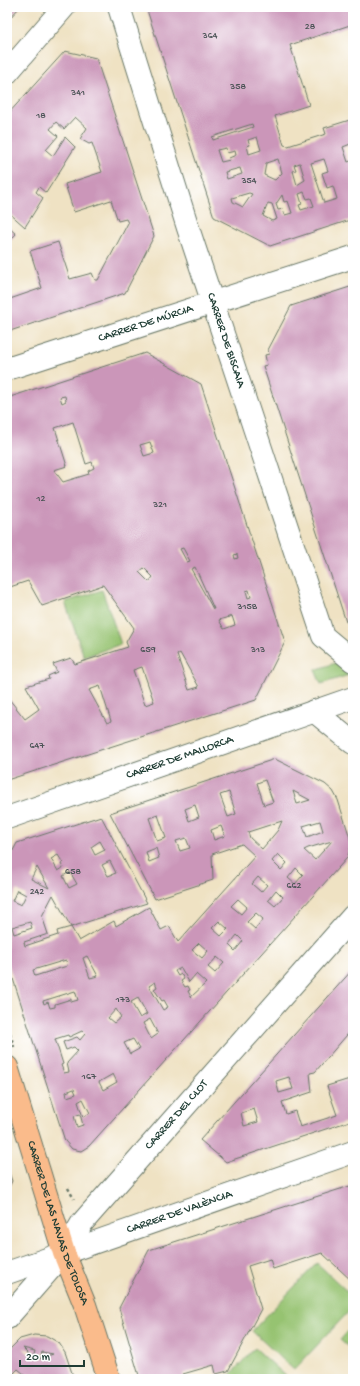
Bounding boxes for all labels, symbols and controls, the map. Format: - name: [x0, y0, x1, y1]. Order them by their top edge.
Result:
- house number: 28: [305, 21, 316, 33]
- house number: 364: [202, 30, 218, 42]
- house number: 358: [229, 81, 246, 93]
- house number: 341: [70, 87, 85, 99]
- house number: 18: [35, 110, 46, 122]
- house number: 354: [240, 175, 257, 187]
- street label: CARRER DE BISCAIA: [203, 291, 248, 391]
- street label: CARRER DE MÚRCIA: [97, 302, 196, 346]
- house number: 12: [36, 493, 46, 505]
- house number: 321: [152, 499, 167, 511]
- house number: 315B: [236, 601, 258, 613]
- house number: 659: [140, 644, 156, 656]
- house number: 313: [250, 644, 265, 656]
- street label: CARRER DE MALLORCA: [125, 733, 236, 783]
- house number: 647: [30, 740, 45, 752]
- house number: 658: [65, 866, 81, 878]
- house number: 662: [286, 880, 302, 892]
- house number: 242: [30, 886, 44, 898]
- house number: 173: [115, 994, 130, 1006]
- house number: 167: [81, 1071, 97, 1083]
- street label: CARRER DEL CLOT: [143, 1077, 212, 1153]
- street label: CARRER DE LAS NAVAS DE TOLOSA: [23, 1139, 92, 1308]
- street label: CARRER DE VALÈNCIA: [125, 1187, 235, 1238]
- scale bar: [20, 1342, 84, 1368]
- text: 20 m: [26, 1351, 51, 1365]

